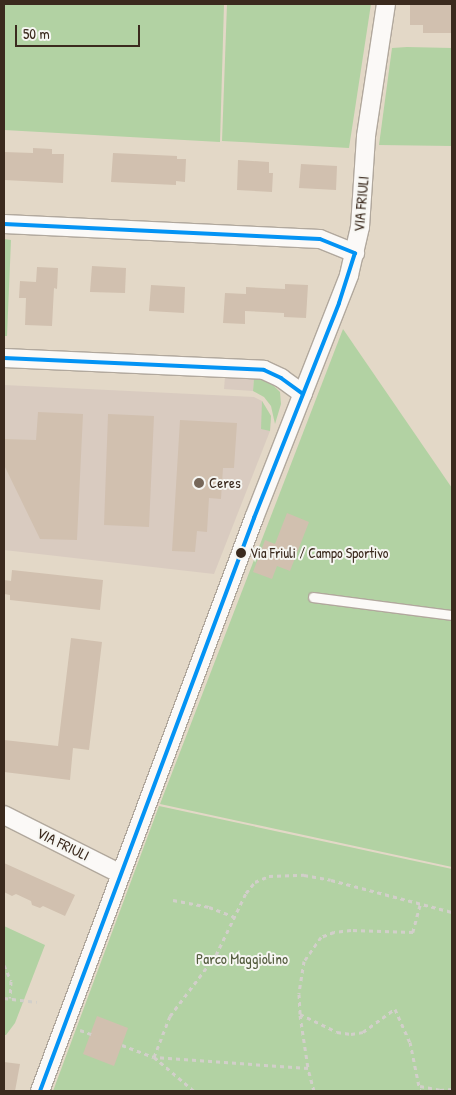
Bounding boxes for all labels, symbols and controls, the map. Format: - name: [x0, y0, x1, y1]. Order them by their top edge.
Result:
- scale bar: [18, 15, 142, 47]
- text: 50 m: [23, 23, 50, 44]
- street label: VIA FRIULI: [350, 175, 372, 233]
- place label: Ceres: [209, 474, 241, 492]
- marker: Ceres: [193, 477, 205, 489]
- place label: Via Friuli / Campo Sportivo: [250, 545, 388, 561]
- marker: Via Friuli / Campo Sportivo: [236, 548, 246, 558]
- street label: VIA FRIULI: [34, 824, 92, 864]
- park label: Parco Maggiolino: [196, 950, 288, 968]

